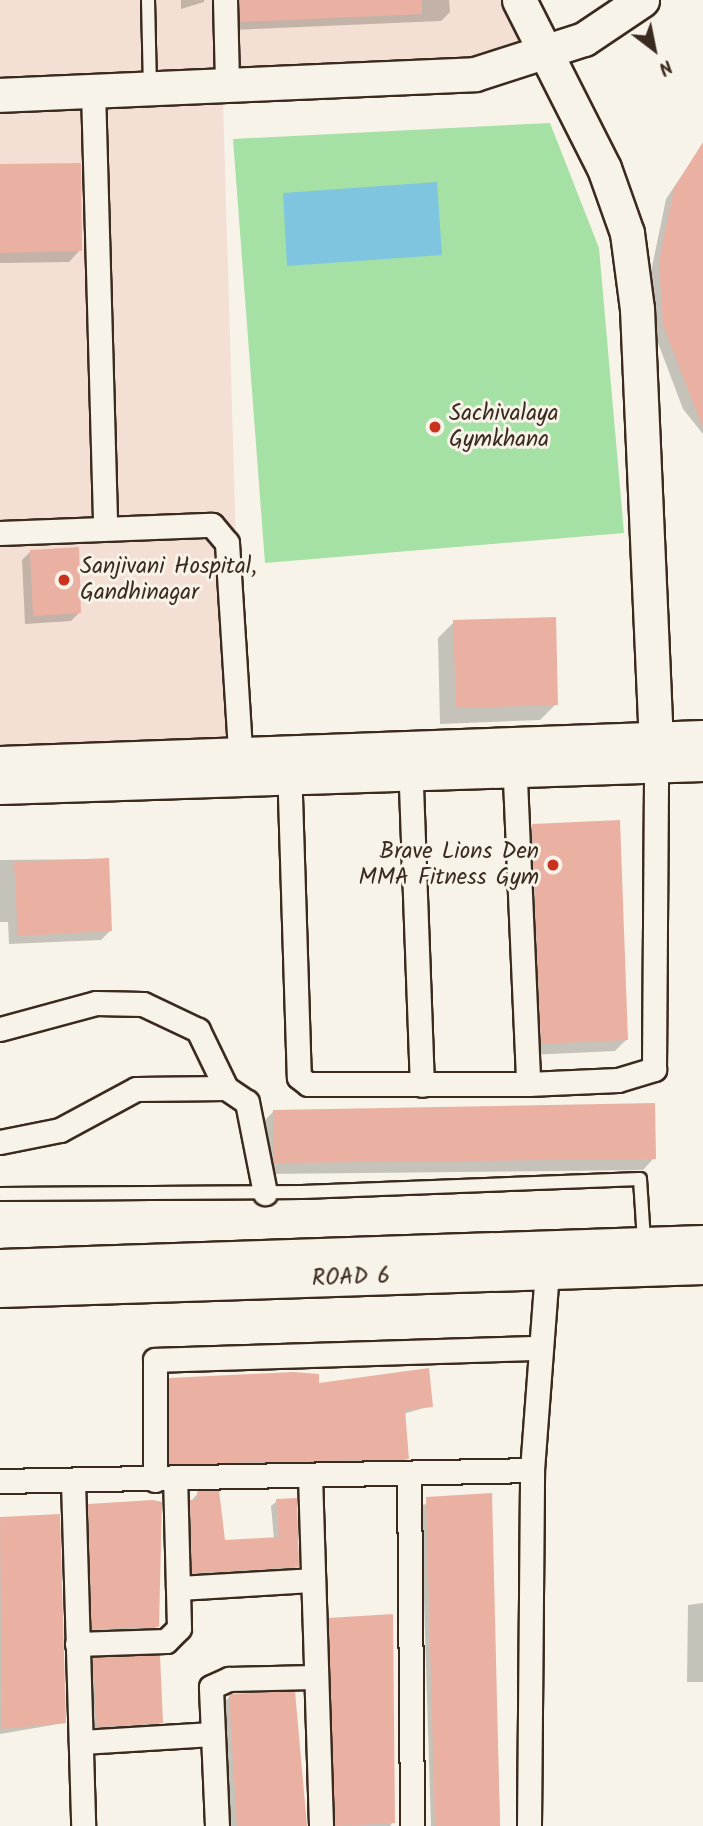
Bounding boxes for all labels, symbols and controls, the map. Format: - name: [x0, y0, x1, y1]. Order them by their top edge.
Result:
- north arrow: [619, 14, 689, 84]
- text: N: [652, 51, 678, 83]
- place label: Sachivalaya Gymkhana: [449, 400, 559, 454]
- marker: Sachivalaya Gymkhana: [427, 419, 443, 435]
- place label: Sanjivani Hospital, Gandhinagar: [80, 553, 257, 607]
- marker: Sanjivani Hospital, Gandhinagar: [54, 570, 74, 590]
- place label: Brave Lions Den MMA Fitness Gym: [359, 838, 539, 892]
- marker: Brave Lions Den MMA Fitness Gym: [545, 857, 561, 873]
- street label: ROAD 6: [311, 1263, 391, 1293]

